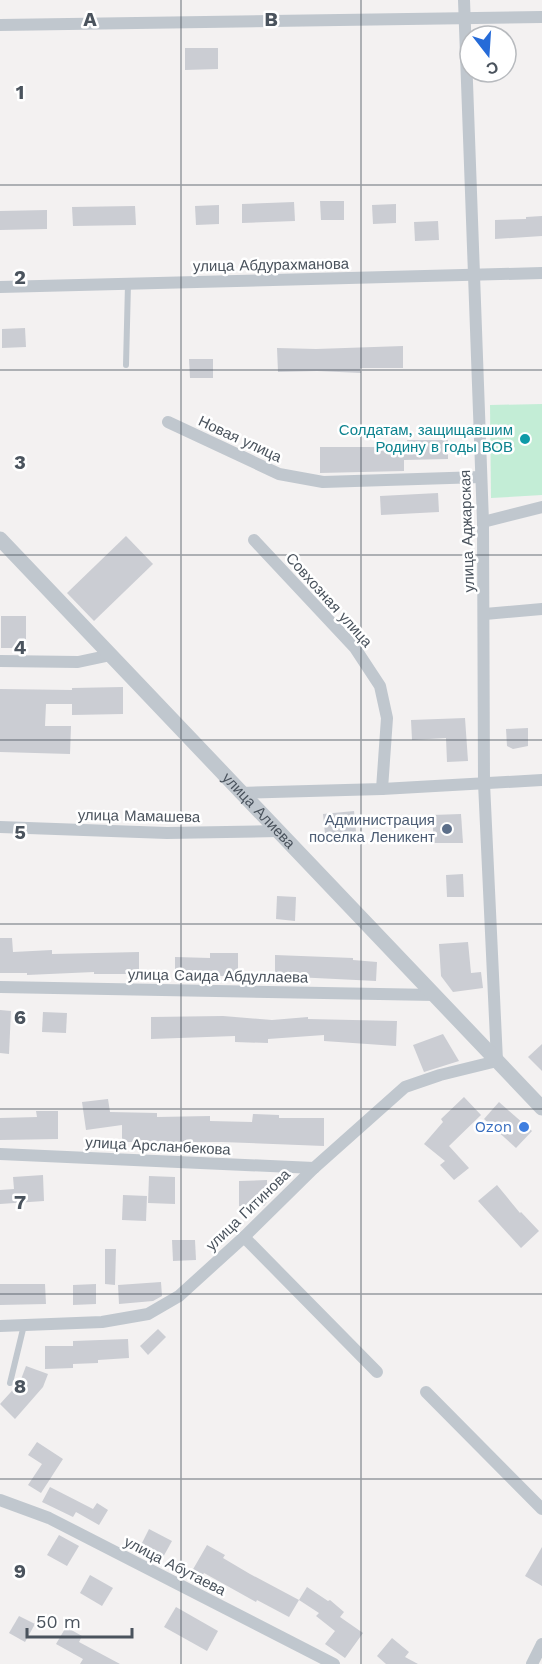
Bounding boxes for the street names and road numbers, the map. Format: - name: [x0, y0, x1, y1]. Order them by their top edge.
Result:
- street label: улица Абдурахманова: [193, 255, 350, 275]
- street label: Новая улица: [196, 412, 285, 466]
- street label: улица Аджарская: [456, 469, 478, 593]
- street label: Совхозная улица: [282, 549, 376, 651]
- street label: улица Алиева: [218, 769, 299, 853]
- street label: улица Мамашева: [78, 806, 201, 826]
- street label: улица Саида Абдуллаева: [128, 965, 309, 987]
- street label: улица Арсланбекова: [85, 1133, 232, 1159]
- street label: улица Гитинова: [202, 1165, 294, 1255]
- street label: улица Абутаева: [121, 1533, 229, 1600]

